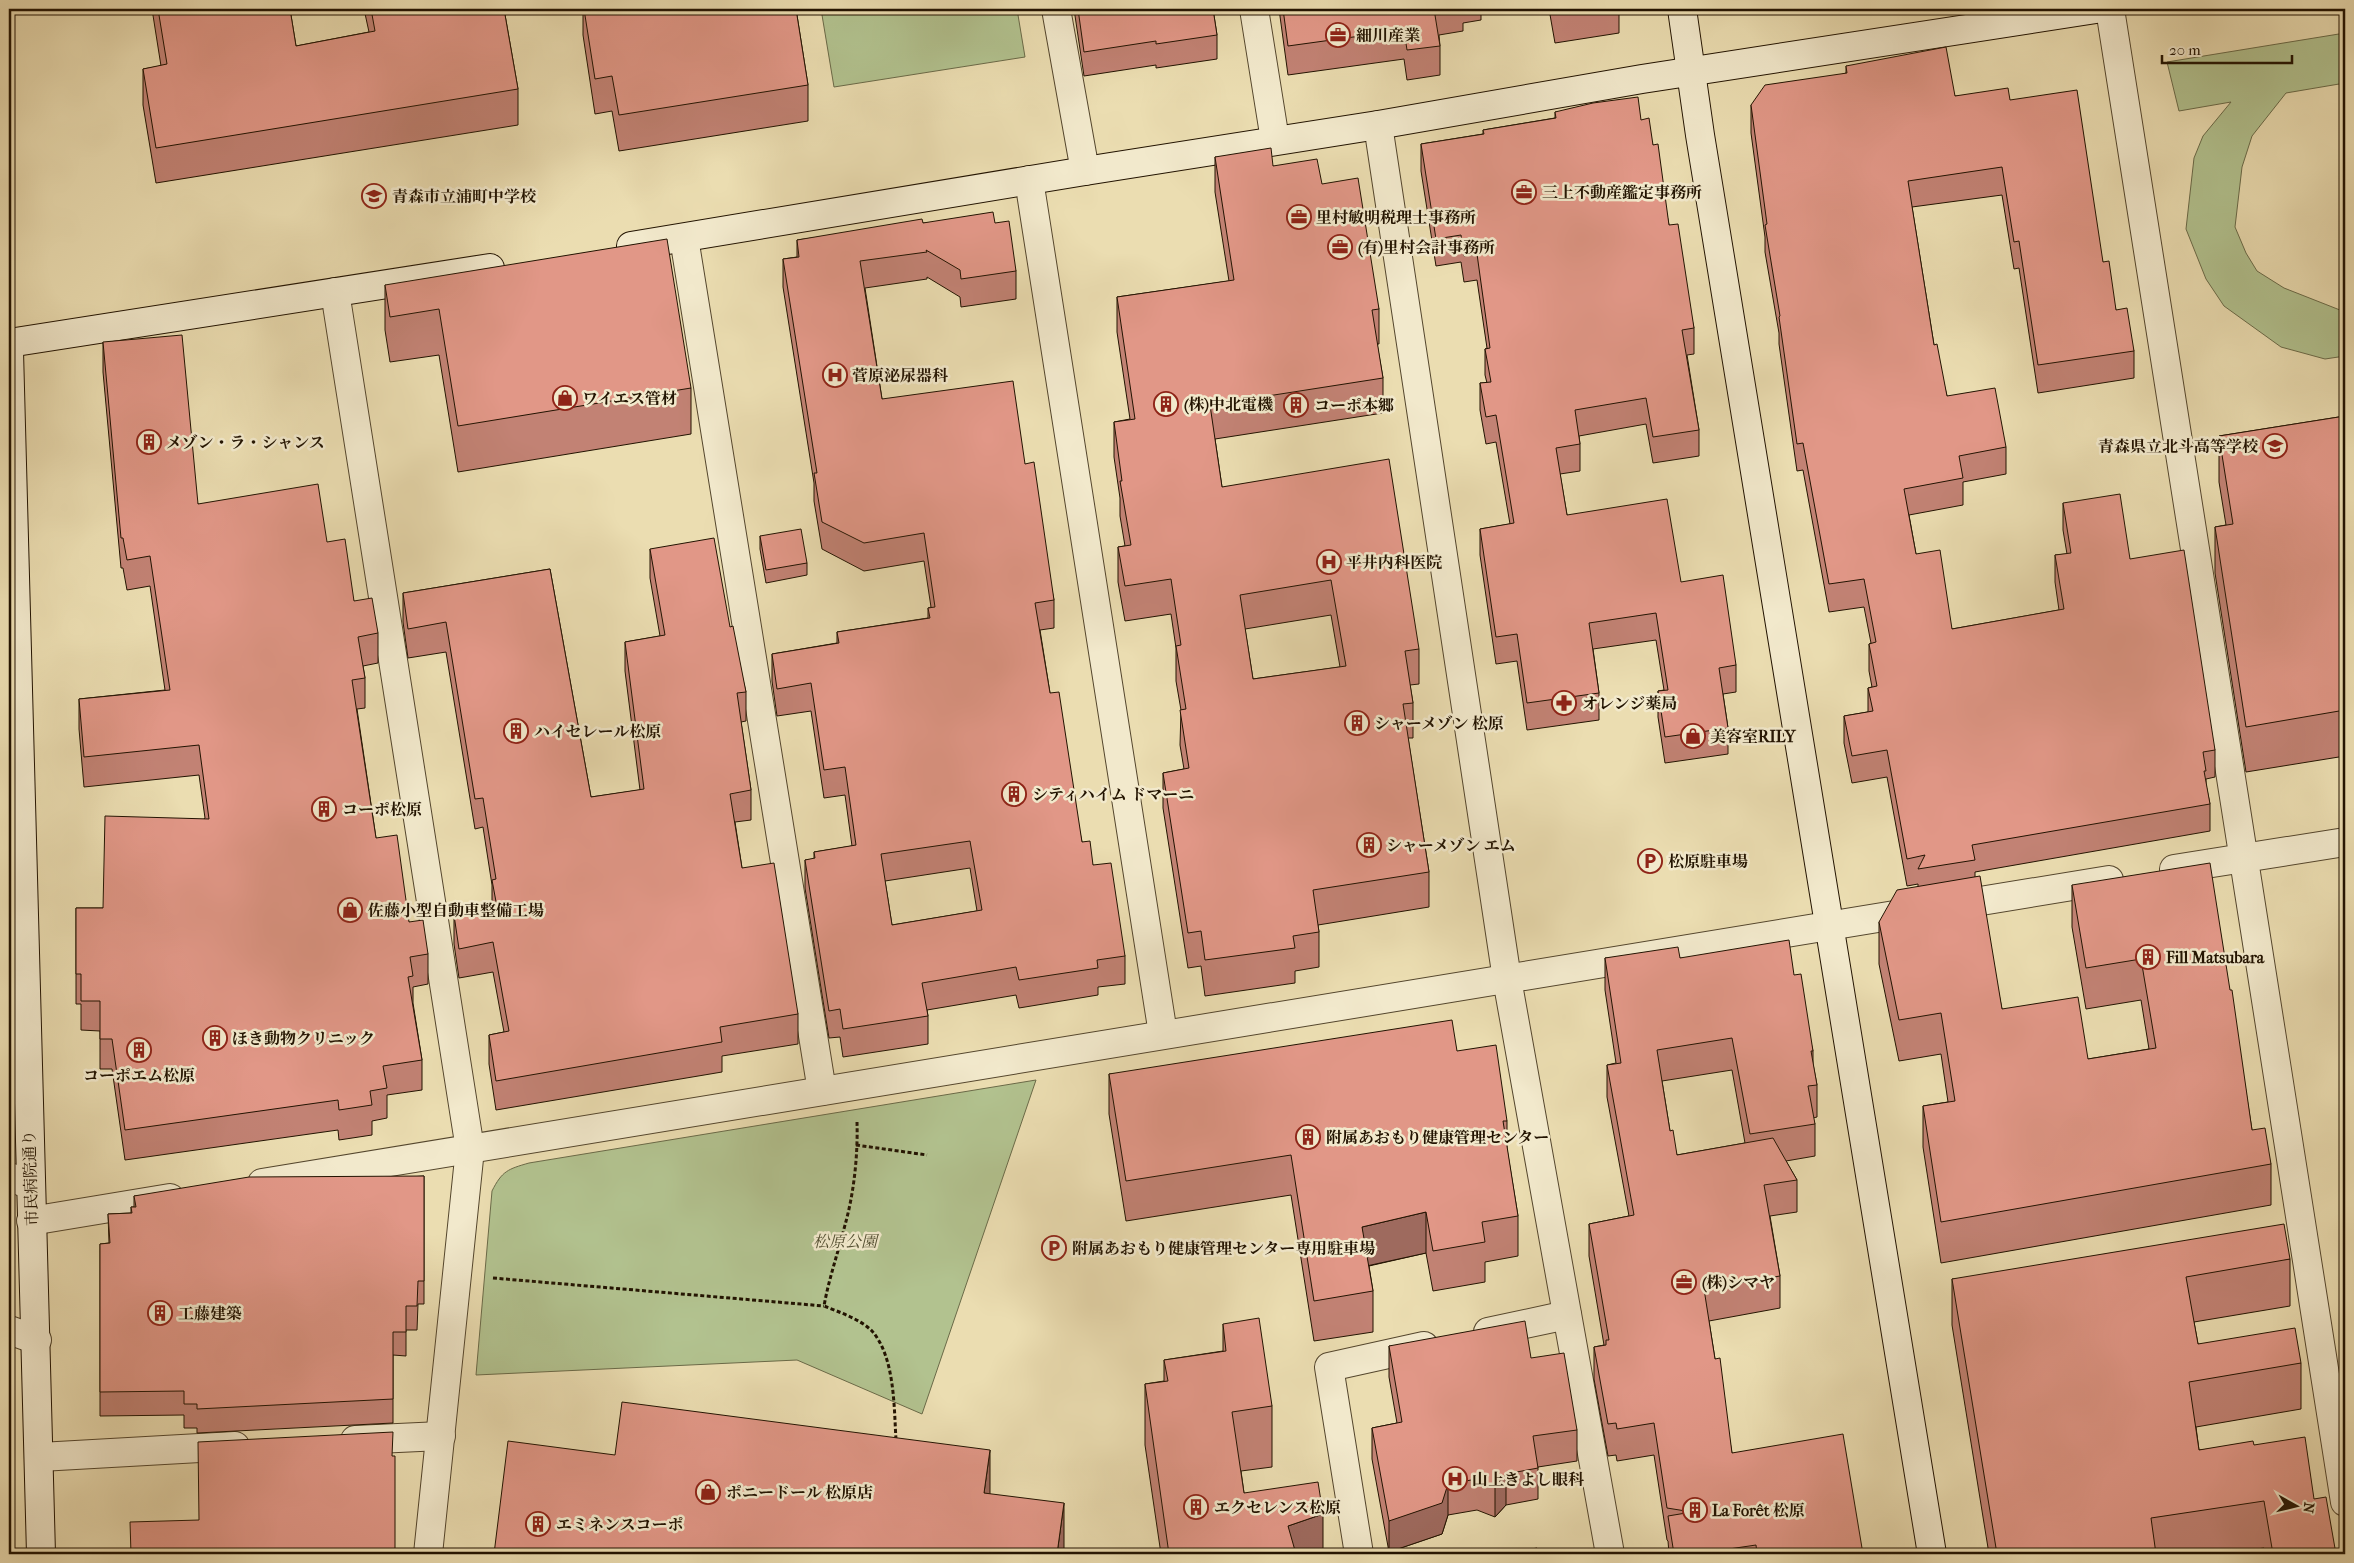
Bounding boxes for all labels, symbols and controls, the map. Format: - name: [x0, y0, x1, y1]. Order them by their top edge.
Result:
- office icon: 細川産業: [1325, 22, 1351, 48]
- place label: 細川産業: [1356, 26, 1420, 45]
- scale bar: [2162, 32, 2292, 64]
- text: 20 m: [2169, 41, 2201, 59]
- office icon: 三上不動産鑑定事務所: [1511, 179, 1537, 205]
- school or university icon: 青森市立浦町中学校: [361, 183, 387, 209]
- place label: 三上不動産鑑定事務所: [1542, 183, 1702, 202]
- place label: 青森市立浦町中学校: [392, 187, 537, 206]
- office icon: 里村敏明税理士事務所: [1286, 204, 1312, 230]
- place label: 里村敏明税理士事務所: [1316, 208, 1476, 227]
- office icon: (有)里村会計事務所: [1327, 234, 1353, 260]
- place label: (有)里村会計事務所: [1358, 238, 1495, 258]
- hospital icon: 菅原泌尿器科: [822, 362, 848, 388]
- place label: 菅原泌尿器科: [852, 366, 949, 385]
- shop icon: ワイエス管材: [552, 385, 578, 411]
- place label: ワイエス管材: [582, 389, 677, 408]
- building icon: (株)中北電機: [1153, 391, 1179, 417]
- building icon: コーポ本郷: [1283, 392, 1309, 418]
- place label: (株)中北電機: [1184, 395, 1273, 415]
- place label: コーポ本郷: [1314, 396, 1394, 415]
- building icon: メゾン・ラ・シャンス: [136, 429, 162, 455]
- place label: メゾン・ラ・シャンス: [166, 433, 325, 452]
- school or university icon: 青森県立北斗高等学校: [2262, 433, 2288, 459]
- place label: 青森県立北斗高等学校: [2098, 437, 2259, 456]
- hospital icon: 平井内科医院: [1316, 549, 1342, 575]
- place label: 平井内科医院: [1346, 553, 1442, 572]
- pharmacy icon: オレンジ薬局: [1551, 690, 1577, 716]
- place label: オレンジ薬局: [1582, 694, 1677, 713]
- building icon: シャーメゾン 松原: [1344, 710, 1370, 736]
- place label: シャーメゾン 松原: [1374, 714, 1504, 733]
- building icon: ハイセレール松原: [503, 718, 529, 744]
- place label: ハイセレール松原: [534, 722, 661, 741]
- shop icon: 美容室RILY: [1680, 723, 1706, 749]
- place label: 美容室RILY: [1710, 727, 1797, 746]
- building icon: シティハイム ドマーニ: [1001, 781, 1027, 807]
- place label: シティハイム ドマーニ: [1032, 785, 1194, 804]
- building icon: コーポ松原: [311, 796, 337, 822]
- place label: コーポ松原: [342, 800, 422, 819]
- building icon: シャーメゾン エム: [1356, 832, 1382, 858]
- place label: シャーメゾン エム: [1386, 836, 1516, 855]
- parking icon: 松原駐車場: [1637, 848, 1663, 874]
- place label: 松原駐車場: [1668, 852, 1748, 871]
- shop icon: 佐藤小型自動車整備工場: [337, 897, 363, 923]
- place label: 佐藤小型自動車整備工場: [368, 901, 544, 920]
- building icon: Fill Matsubara: [2135, 944, 2161, 970]
- place label: Fill Matsubara: [2165, 948, 2265, 967]
- building icon: ほき動物クリニック: [202, 1025, 228, 1051]
- place label: ほき動物クリニック: [232, 1029, 375, 1048]
- building icon: コーポエム松原: [126, 1037, 152, 1063]
- place label: コーポエム松原: [83, 1066, 195, 1085]
- building icon: 附属あおもり健康管理センター: [1295, 1124, 1321, 1150]
- place label: 附属あおもり健康管理センター: [1326, 1128, 1549, 1147]
- street label: 市民病院通り: [19, 1130, 42, 1226]
- park label: 松原公園: [813, 1232, 880, 1251]
- parking icon: 附属あおもり健康管理センター専用駐車場: [1041, 1235, 1067, 1261]
- place label: 附属あおもり健康管理センター専用駐車場: [1072, 1239, 1375, 1258]
- office icon: (株)シマヤ: [1671, 1269, 1697, 1295]
- place label: (株)シマヤ: [1702, 1273, 1775, 1293]
- building icon: 工藤建築: [147, 1300, 173, 1326]
- place label: 工藤建築: [178, 1304, 242, 1323]
- hospital icon: 山上きよし眼科: [1442, 1466, 1468, 1492]
- place label: 山上きよし眼科: [1472, 1470, 1585, 1489]
- shop icon: ポニードール 松原店: [695, 1479, 721, 1505]
- north arrow: [2272, 1480, 2322, 1530]
- place label: ポニードール 松原店: [726, 1483, 873, 1502]
- building icon: エクセレンス松原: [1183, 1494, 1209, 1520]
- building icon: La Forêt 松原: [1682, 1497, 1708, 1523]
- place label: エクセレンス松原: [1214, 1498, 1341, 1517]
- place label: La Forêt 松原: [1712, 1501, 1805, 1520]
- text: N: [2299, 1501, 2318, 1515]
- building icon: エミネンスコーポ: [525, 1511, 551, 1537]
- place label: エミネンスコーポ: [556, 1515, 684, 1534]

